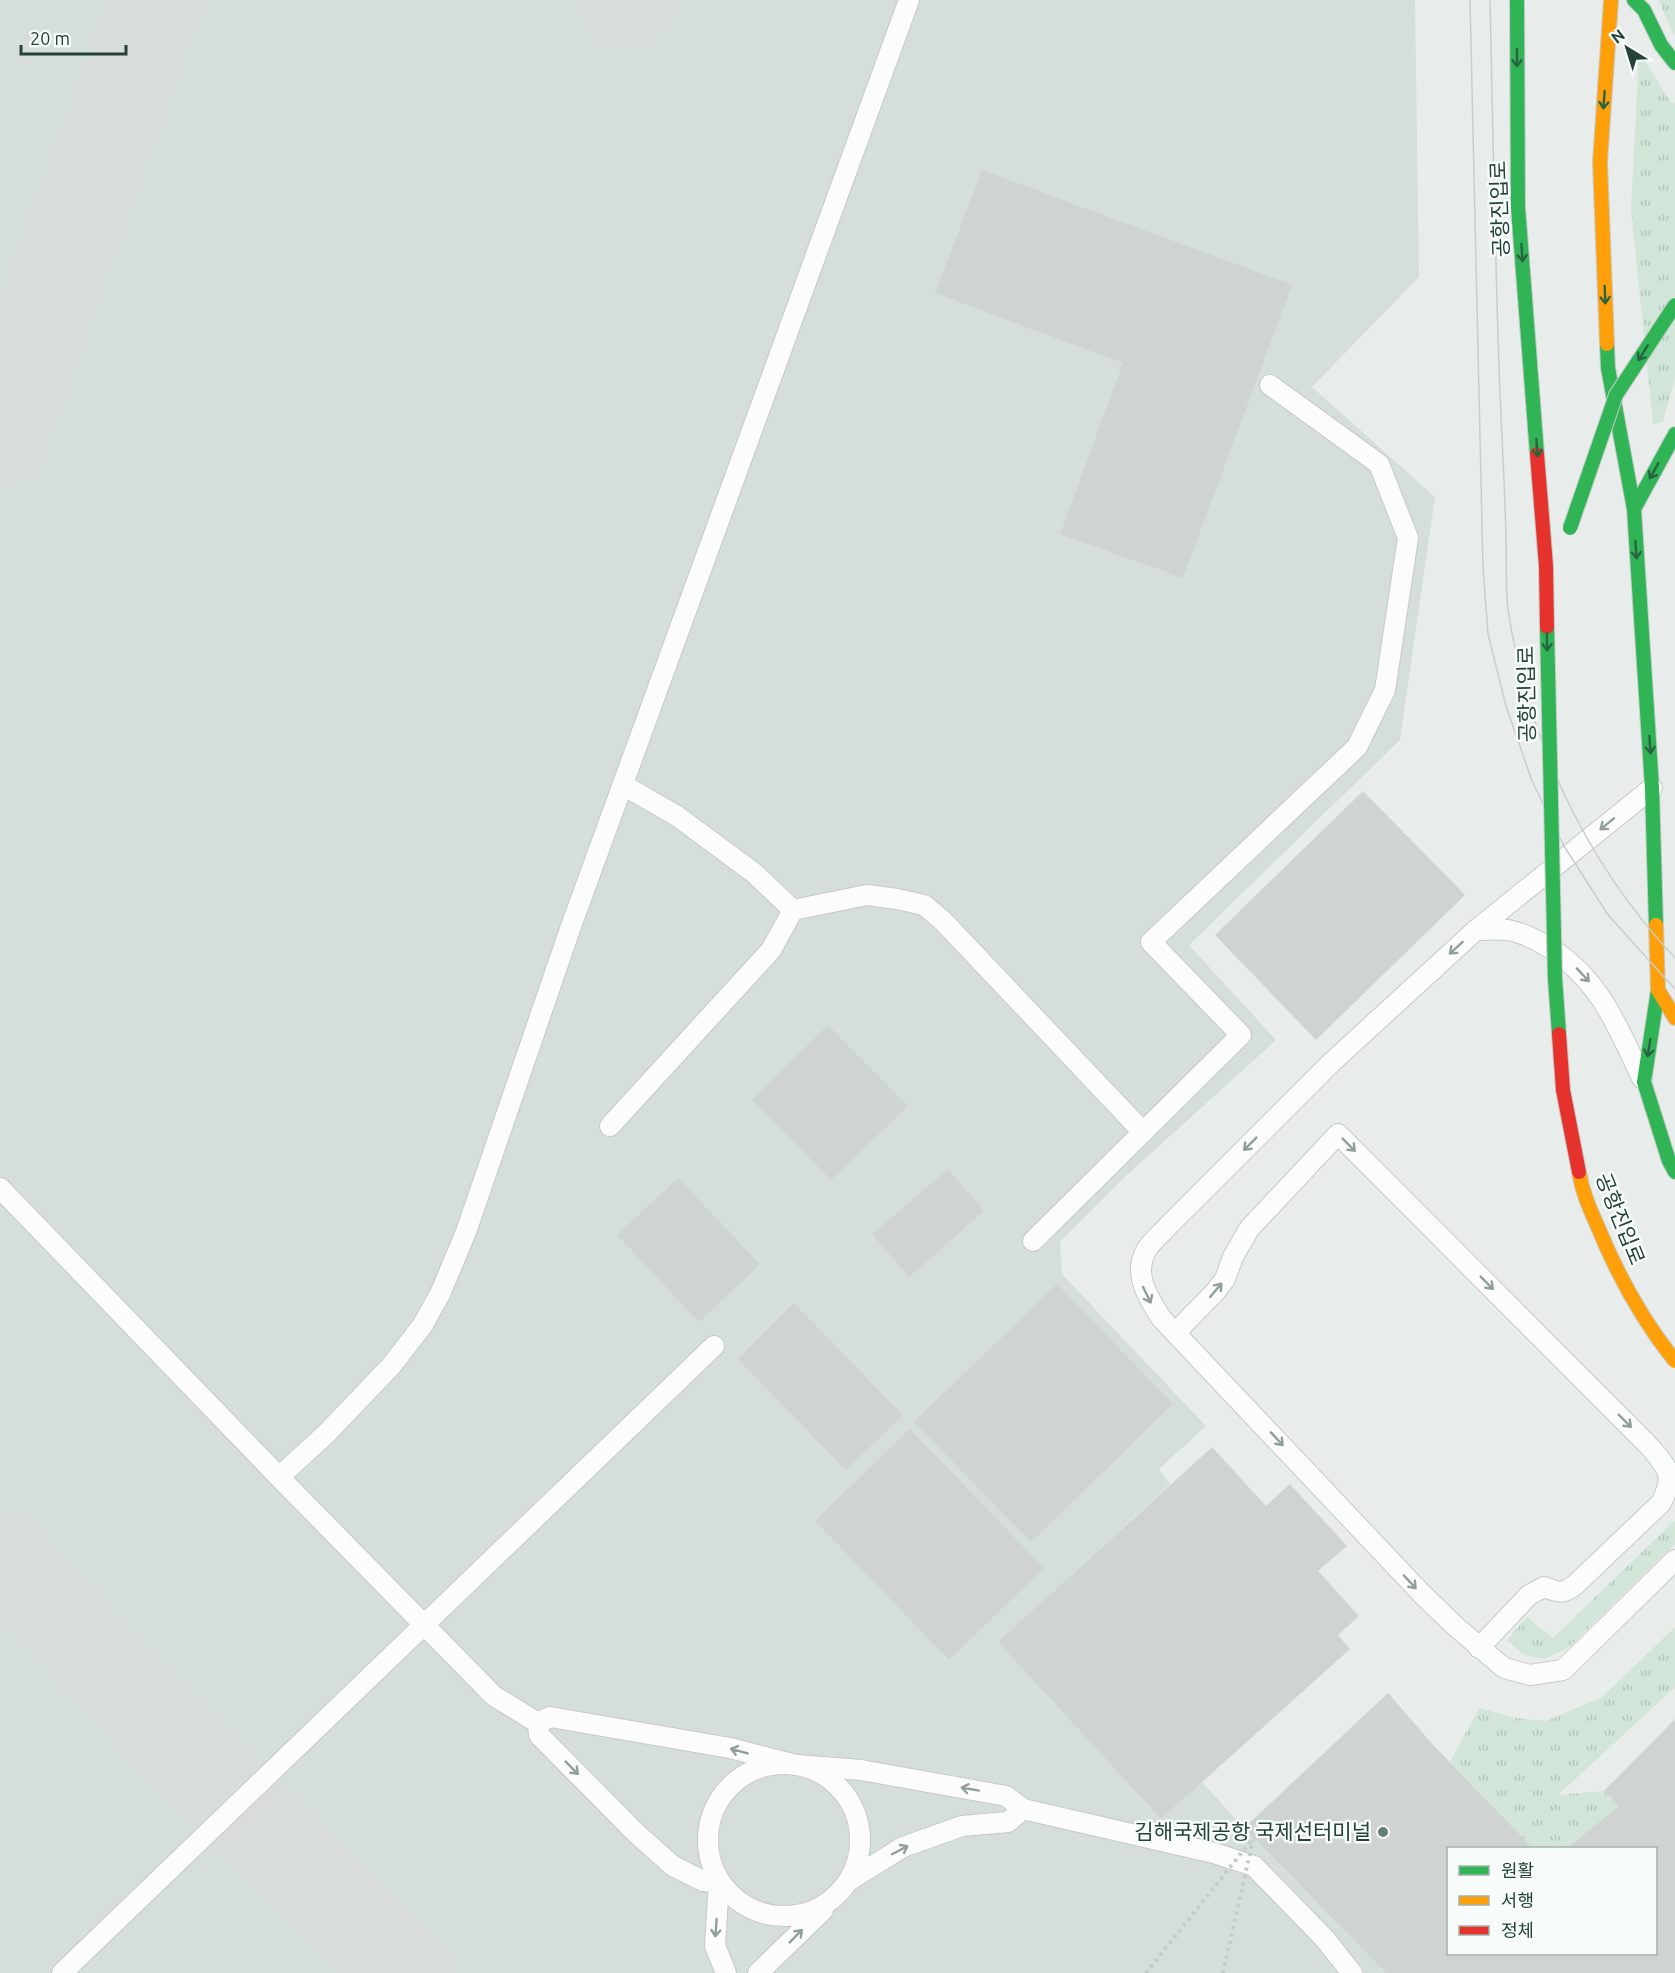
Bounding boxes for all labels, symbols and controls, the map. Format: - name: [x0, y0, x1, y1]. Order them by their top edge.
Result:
- scale bar: [21, 18, 126, 56]
- north arrow: [1597, 18, 1657, 78]
- text: N: [1608, 25, 1628, 47]
- text: 20 m: [30, 28, 70, 48]
- one-way arrow: [1511, 48, 1523, 68]
- one-way arrow: [1598, 90, 1609, 110]
- street label: 공항진입로: [1485, 160, 1513, 258]
- one-way arrow: [1517, 243, 1528, 263]
- one-way arrow: [1599, 285, 1610, 305]
- one-way arrow: [1636, 345, 1649, 362]
- one-way arrow: [1531, 437, 1542, 457]
- one-way arrow: [1648, 462, 1659, 480]
- one-way arrow: [1631, 540, 1642, 560]
- one-way arrow: [1541, 632, 1553, 652]
- street label: 공항진입로: [1513, 646, 1539, 743]
- one-way arrow: [1644, 735, 1655, 755]
- one-way arrow: [1599, 818, 1615, 831]
- one-way arrow: [1449, 941, 1464, 955]
- one-way arrow: [1576, 968, 1591, 983]
- one-way arrow: [1644, 1038, 1655, 1057]
- one-way arrow: [1243, 1137, 1258, 1152]
- one-way arrow: [1342, 1138, 1357, 1152]
- street label: 공항진입로: [1592, 1169, 1650, 1268]
- one-way arrow: [1479, 1276, 1494, 1291]
- one-way arrow: [1210, 1282, 1223, 1298]
- one-way arrow: [1142, 1285, 1154, 1303]
- one-way arrow: [1617, 1414, 1632, 1429]
- one-way arrow: [1269, 1432, 1284, 1447]
- one-way arrow: [1403, 1574, 1417, 1589]
- one-way arrow: [730, 1744, 749, 1756]
- one-way arrow: [564, 1761, 579, 1776]
- one-way arrow: [961, 1784, 981, 1795]
- place label: 김해국제공항 국제선터미널: [1134, 1819, 1371, 1843]
- marker: 김해국제공항 국제선터미널: [1376, 1825, 1390, 1839]
- one-way arrow: [891, 1844, 908, 1856]
- legend: [1447, 1847, 1657, 1955]
- text: 원활: [1501, 1860, 1534, 1880]
- text: 서행: [1501, 1890, 1534, 1910]
- one-way arrow: [711, 1918, 722, 1938]
- text: 정체: [1501, 1920, 1534, 1940]
- one-way arrow: [788, 1929, 803, 1944]

